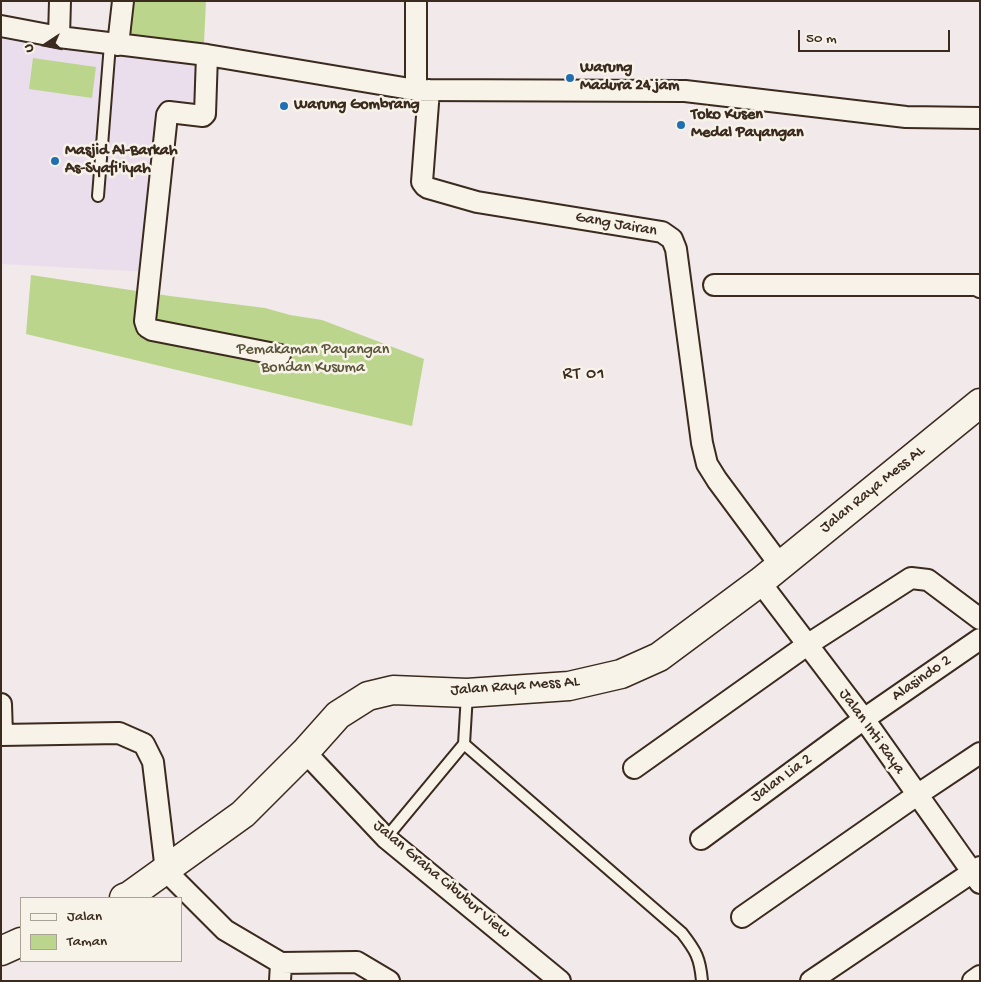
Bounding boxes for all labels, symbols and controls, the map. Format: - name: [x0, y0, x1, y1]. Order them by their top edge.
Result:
- north arrow: [20, 20, 70, 70]
- scale bar: [801, 20, 954, 52]
- text: 50 m: [806, 30, 837, 48]
- text: U: [21, 42, 39, 54]
- place label: Warung Madura 24 jam: [580, 59, 679, 97]
- marker: Warung Madura 24 jam: [564, 72, 576, 84]
- place label: Warung Gombrang: [294, 96, 420, 116]
- marker: Warung Gombrang: [278, 100, 290, 112]
- place label: Toko Kusen Medal Payangan: [691, 106, 804, 144]
- marker: Toko Kusen Medal Payangan: [675, 119, 687, 131]
- place label: Masjid Al-Barkah As-Syafi'iyah: [65, 142, 177, 180]
- marker: Masjid Al-Barkah As-Syafi'iyah: [49, 155, 61, 167]
- street label: Gang Jairan: [574, 208, 658, 242]
- park label: Pemakaman Payangan Bondan Kusuma: [237, 341, 389, 379]
- district label: RT 01: [562, 364, 606, 386]
- street label: Jalan Raya Mess AL: [817, 442, 929, 538]
- street label: Alasindo 2: [889, 652, 955, 706]
- street label: Jalan Raya Mess AL: [450, 673, 580, 701]
- street label: Jalan Inti Raya: [834, 686, 908, 778]
- street label: Jalan Lia 2: [748, 750, 816, 808]
- street label: Jalan Graha Cibubur View: [368, 817, 514, 943]
- legend: [20, 897, 182, 962]
- text: Jalan: [67, 908, 102, 926]
- text: Taman: [67, 933, 107, 951]

